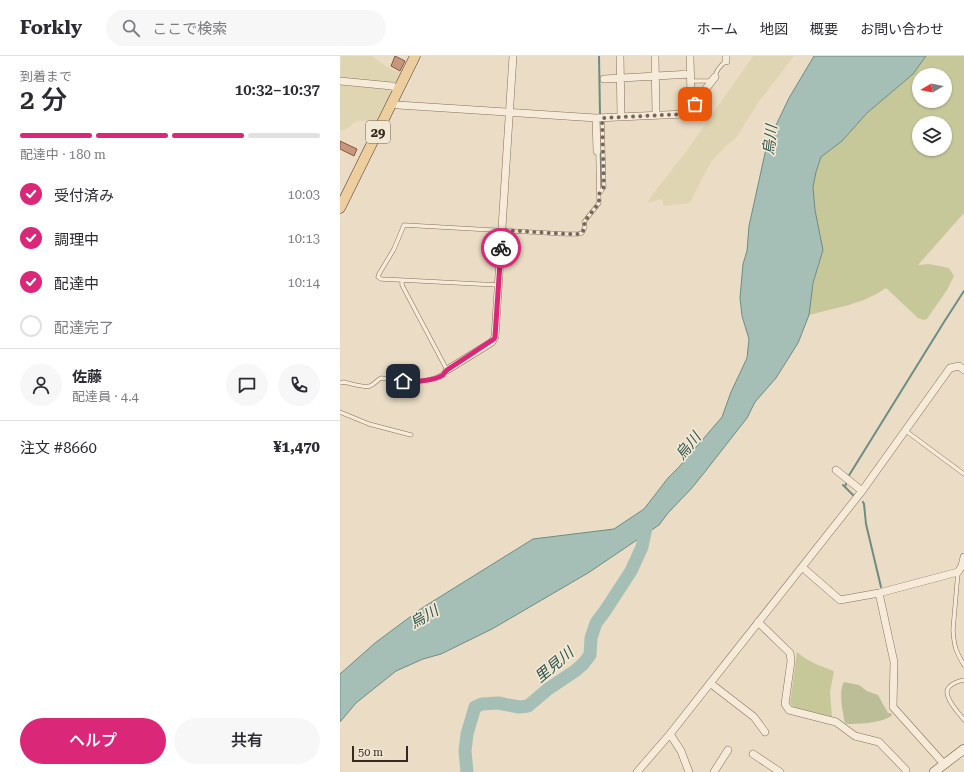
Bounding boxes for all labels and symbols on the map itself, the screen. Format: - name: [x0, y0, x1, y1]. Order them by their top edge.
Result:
- north arrow: [912, 68, 952, 108]
- pin: [678, 87, 712, 121]
- road number: 29: [366, 121, 390, 143]
- water label: 烏川: [759, 122, 781, 156]
- courier: [481, 228, 521, 268]
- pin: [386, 364, 420, 398]
- water label: 烏川: [672, 427, 706, 463]
- water label: 烏川: [407, 601, 443, 632]
- water label: 里見川: [531, 642, 579, 686]
- scale bar: [352, 744, 408, 763]

